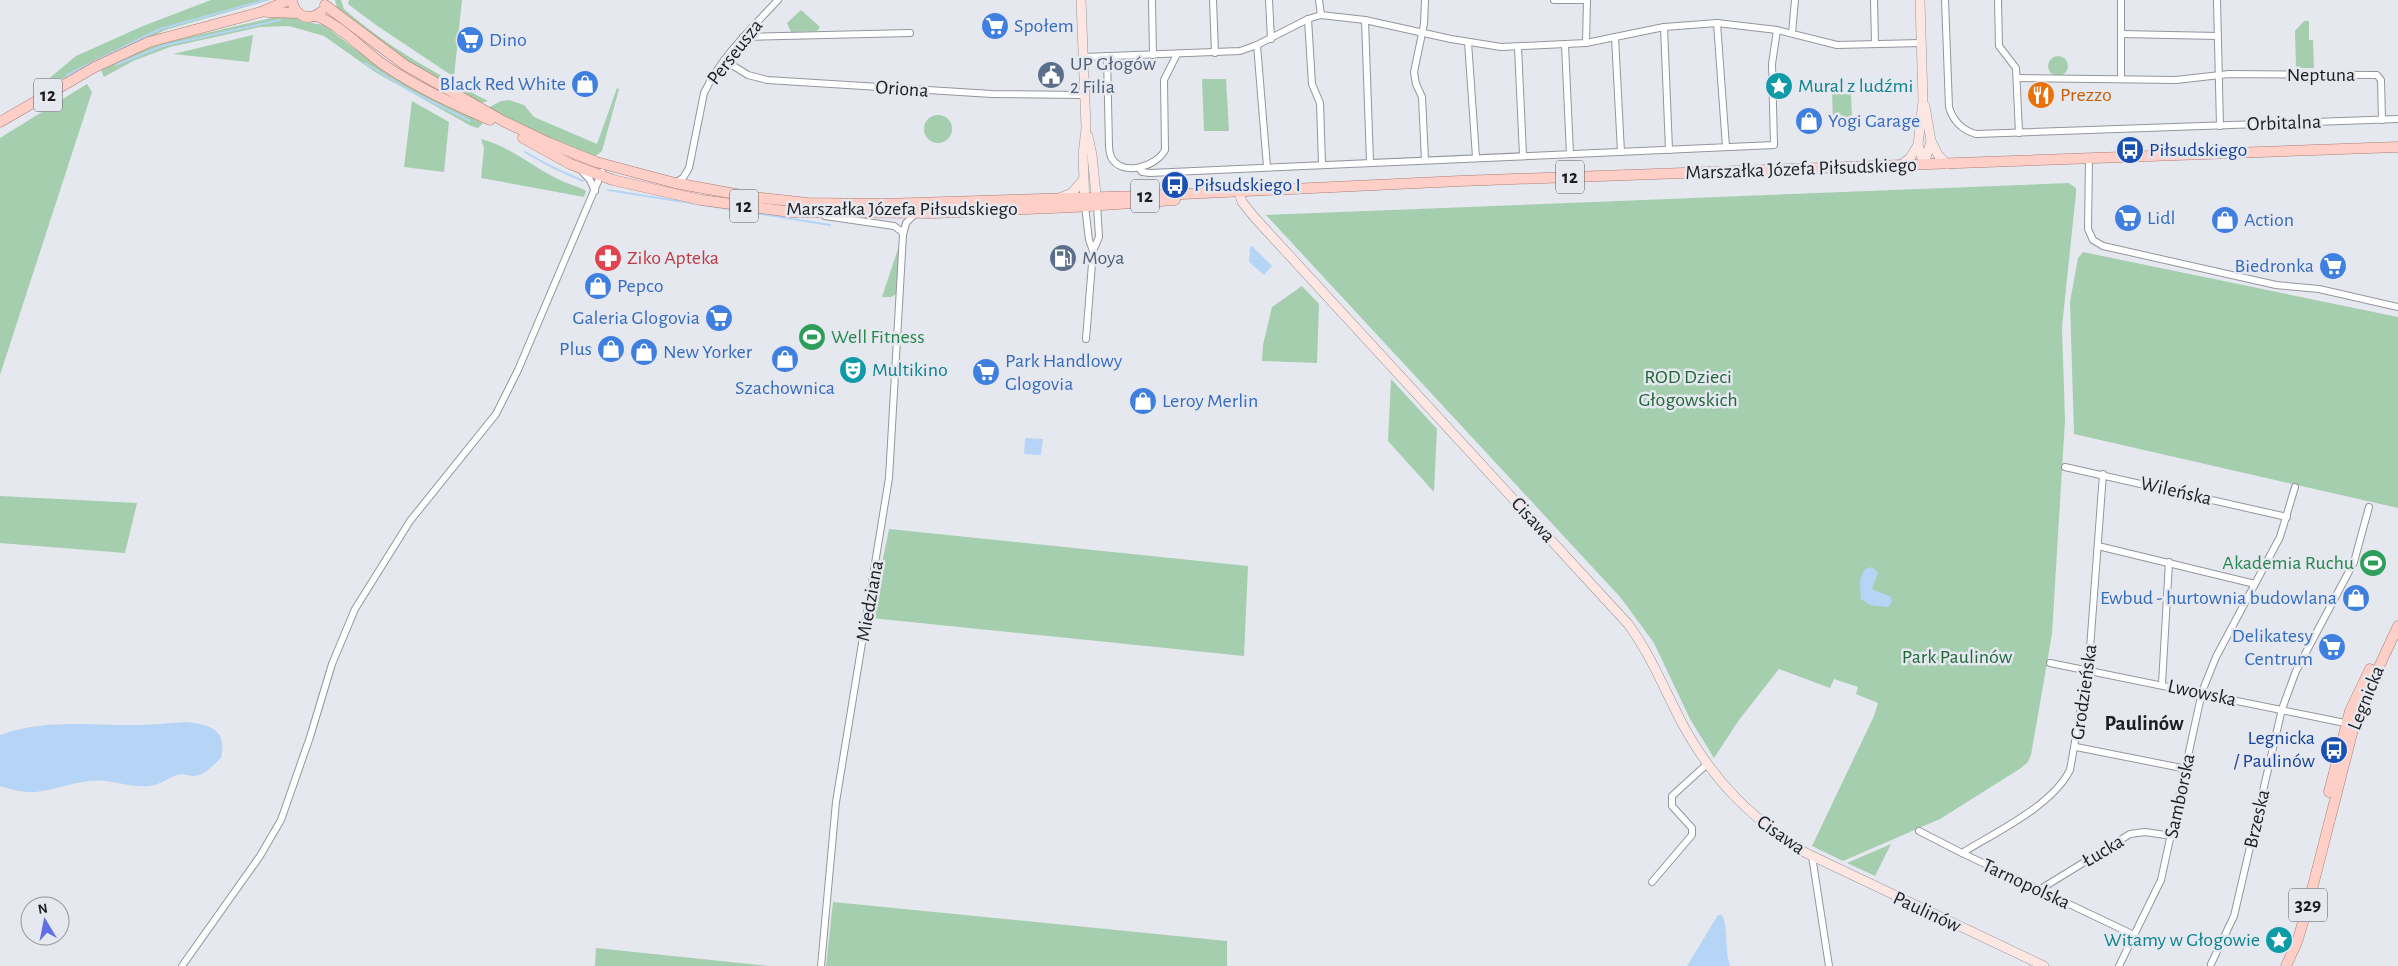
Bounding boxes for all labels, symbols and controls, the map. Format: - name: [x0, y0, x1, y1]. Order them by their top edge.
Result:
- supermarket icon: Społem: [980, 11, 1010, 41]
- street label: Perseusza: [703, 16, 767, 88]
- place label: Społem: [1014, 16, 1074, 36]
- supermarket icon: Dino: [455, 25, 485, 55]
- place label: Dino: [489, 30, 527, 50]
- place label: UP Głogów 2 Filia: [1070, 54, 1157, 97]
- public building icon: UP Głogów 2 Filia: [1036, 60, 1066, 90]
- street label: Neptuna: [2287, 65, 2355, 85]
- shop icon: Black Red White: [570, 69, 600, 99]
- place icon: Mural z ludźmi: [1764, 71, 1794, 101]
- place label: Black Red White: [440, 74, 566, 94]
- place label: Mural z ludźmi: [1798, 76, 1913, 96]
- street label: Oriona: [875, 77, 929, 101]
- road number: 12: [34, 78, 62, 112]
- restaurant icon: Prezzo: [2026, 80, 2056, 110]
- place label: Prezzo: [2060, 85, 2112, 105]
- shop icon: Yogi Garage: [1794, 106, 1824, 136]
- place label: Yogi Garage: [1828, 111, 1920, 131]
- street label: Orbitalna: [2246, 112, 2322, 134]
- bus stop icon: Piłsudskiego: [2115, 135, 2145, 165]
- place label: Piłsudskiego: [2149, 140, 2247, 160]
- street label: Marszałka Józefa Piłsudskiego: [1685, 155, 1917, 183]
- road number: 12: [1556, 160, 1584, 193]
- bus stop icon: Piłsudskiego I: [1160, 170, 1190, 200]
- place label: Piłsudskiego I: [1194, 175, 1301, 195]
- road number: 12: [1131, 180, 1159, 212]
- road number: 12: [730, 190, 758, 222]
- street label: Marszałka Józefa Piłsudskiego: [786, 199, 1018, 219]
- supermarket icon: Lidl: [2113, 203, 2143, 233]
- shop icon: Action: [2210, 205, 2240, 235]
- place label: Lidl: [2147, 208, 2175, 228]
- place label: Action: [2244, 210, 2294, 230]
- pharmacy icon: Ziko Apteka: [593, 243, 623, 273]
- fuel station icon: Moya: [1048, 243, 1078, 273]
- place label: Ziko Apteka: [627, 248, 719, 268]
- place label: Moya: [1082, 248, 1124, 268]
- supermarket icon: Biedronka: [2318, 251, 2348, 281]
- place label: Biedronka: [2235, 256, 2314, 276]
- shop icon: Pepco: [583, 271, 613, 301]
- place label: Pepco: [617, 276, 663, 296]
- supermarket icon: Galeria Glogovia: [704, 303, 734, 333]
- place label: Galeria Glogovia: [573, 308, 700, 328]
- sports icon: Well Fitness: [797, 322, 827, 352]
- place label: Well Fitness: [831, 327, 925, 347]
- shop icon: Plus: [596, 334, 626, 364]
- shop icon: New Yorker: [629, 337, 659, 367]
- place label: Plus: [559, 339, 592, 359]
- place label: New Yorker: [663, 342, 753, 362]
- shop icon: Szachownica: [770, 344, 800, 374]
- place label: Park Handlowy Glogovia: [1005, 351, 1123, 394]
- theatre icon: Multikino: [838, 355, 868, 385]
- supermarket icon: Park Handlowy Glogovia: [971, 357, 1001, 387]
- place label: Multikino: [872, 360, 948, 380]
- park label: ROD Dzieci Głogowskich: [1638, 367, 1738, 410]
- place label: Szachownica: [735, 378, 835, 398]
- shop icon: Leroy Merlin: [1128, 386, 1158, 416]
- place label: Leroy Merlin: [1162, 391, 1258, 411]
- street label: Wileńska: [2138, 473, 2214, 509]
- street label: Cisawa: [1507, 493, 1559, 547]
- sports icon: Akademia Ruchu: [2358, 548, 2388, 578]
- place label: Akademia Ruchu: [2222, 553, 2354, 573]
- street label: Miedziana: [853, 559, 887, 643]
- shop icon: Ewbud - hurtownia budowlana: [2341, 583, 2371, 613]
- place label: Ewbud - hurtownia budowlana: [2100, 588, 2337, 608]
- place label: Delikatesy Centrum: [2232, 626, 2313, 669]
- supermarket icon: Delikatesy Centrum: [2317, 632, 2347, 662]
- street label: Grodzieńska: [2067, 643, 2101, 741]
- park label: Park Paulinów: [1902, 647, 2013, 667]
- street label: Legnicka: [2344, 663, 2388, 733]
- street label: Lwowska: [2166, 676, 2238, 710]
- district label: Paulinów: [2104, 713, 2184, 734]
- place label: Legnicka / Paulinów: [2234, 728, 2316, 771]
- bus stop icon: Legnicka / Paulinów: [2319, 735, 2349, 765]
- street label: Samborska: [2161, 752, 2199, 840]
- street label: Brzeska: [2241, 788, 2273, 850]
- street label: Cisawa: [1753, 811, 1809, 859]
- street label: Łucka: [2079, 831, 2127, 871]
- street label: Tarnopolska: [1979, 855, 2073, 913]
- street label: Paulinów: [1890, 888, 1965, 937]
- road number: 329: [2289, 888, 2327, 922]
- north arrow: [20, 896, 70, 946]
- text: N: [37, 901, 49, 917]
- place icon: Witamy w Głogowie: [2264, 925, 2294, 955]
- place label: Witamy w Głogowie: [2104, 930, 2260, 950]

